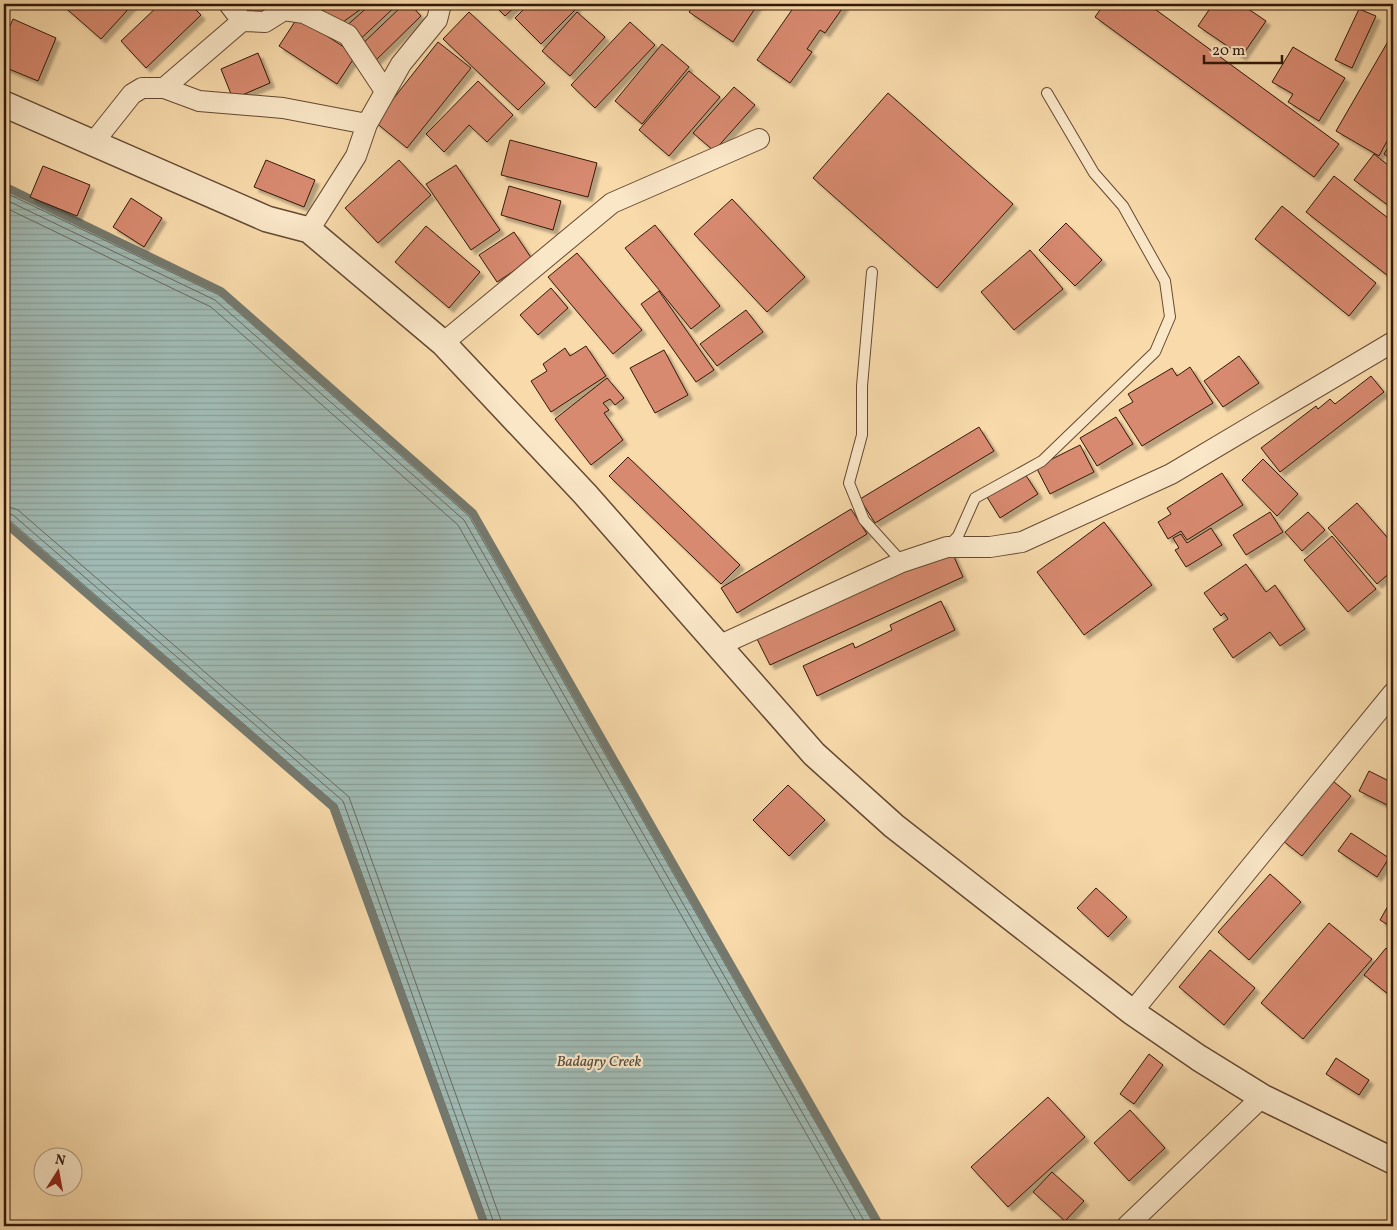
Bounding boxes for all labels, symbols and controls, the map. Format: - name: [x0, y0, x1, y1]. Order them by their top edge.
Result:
- scale bar: [1204, 32, 1282, 64]
- text: 20 m: [1212, 41, 1245, 62]
- water label: Badagry Creek: [557, 1052, 641, 1073]
- north arrow: [32, 1148, 82, 1198]
- text: N: [53, 1150, 67, 1171]

